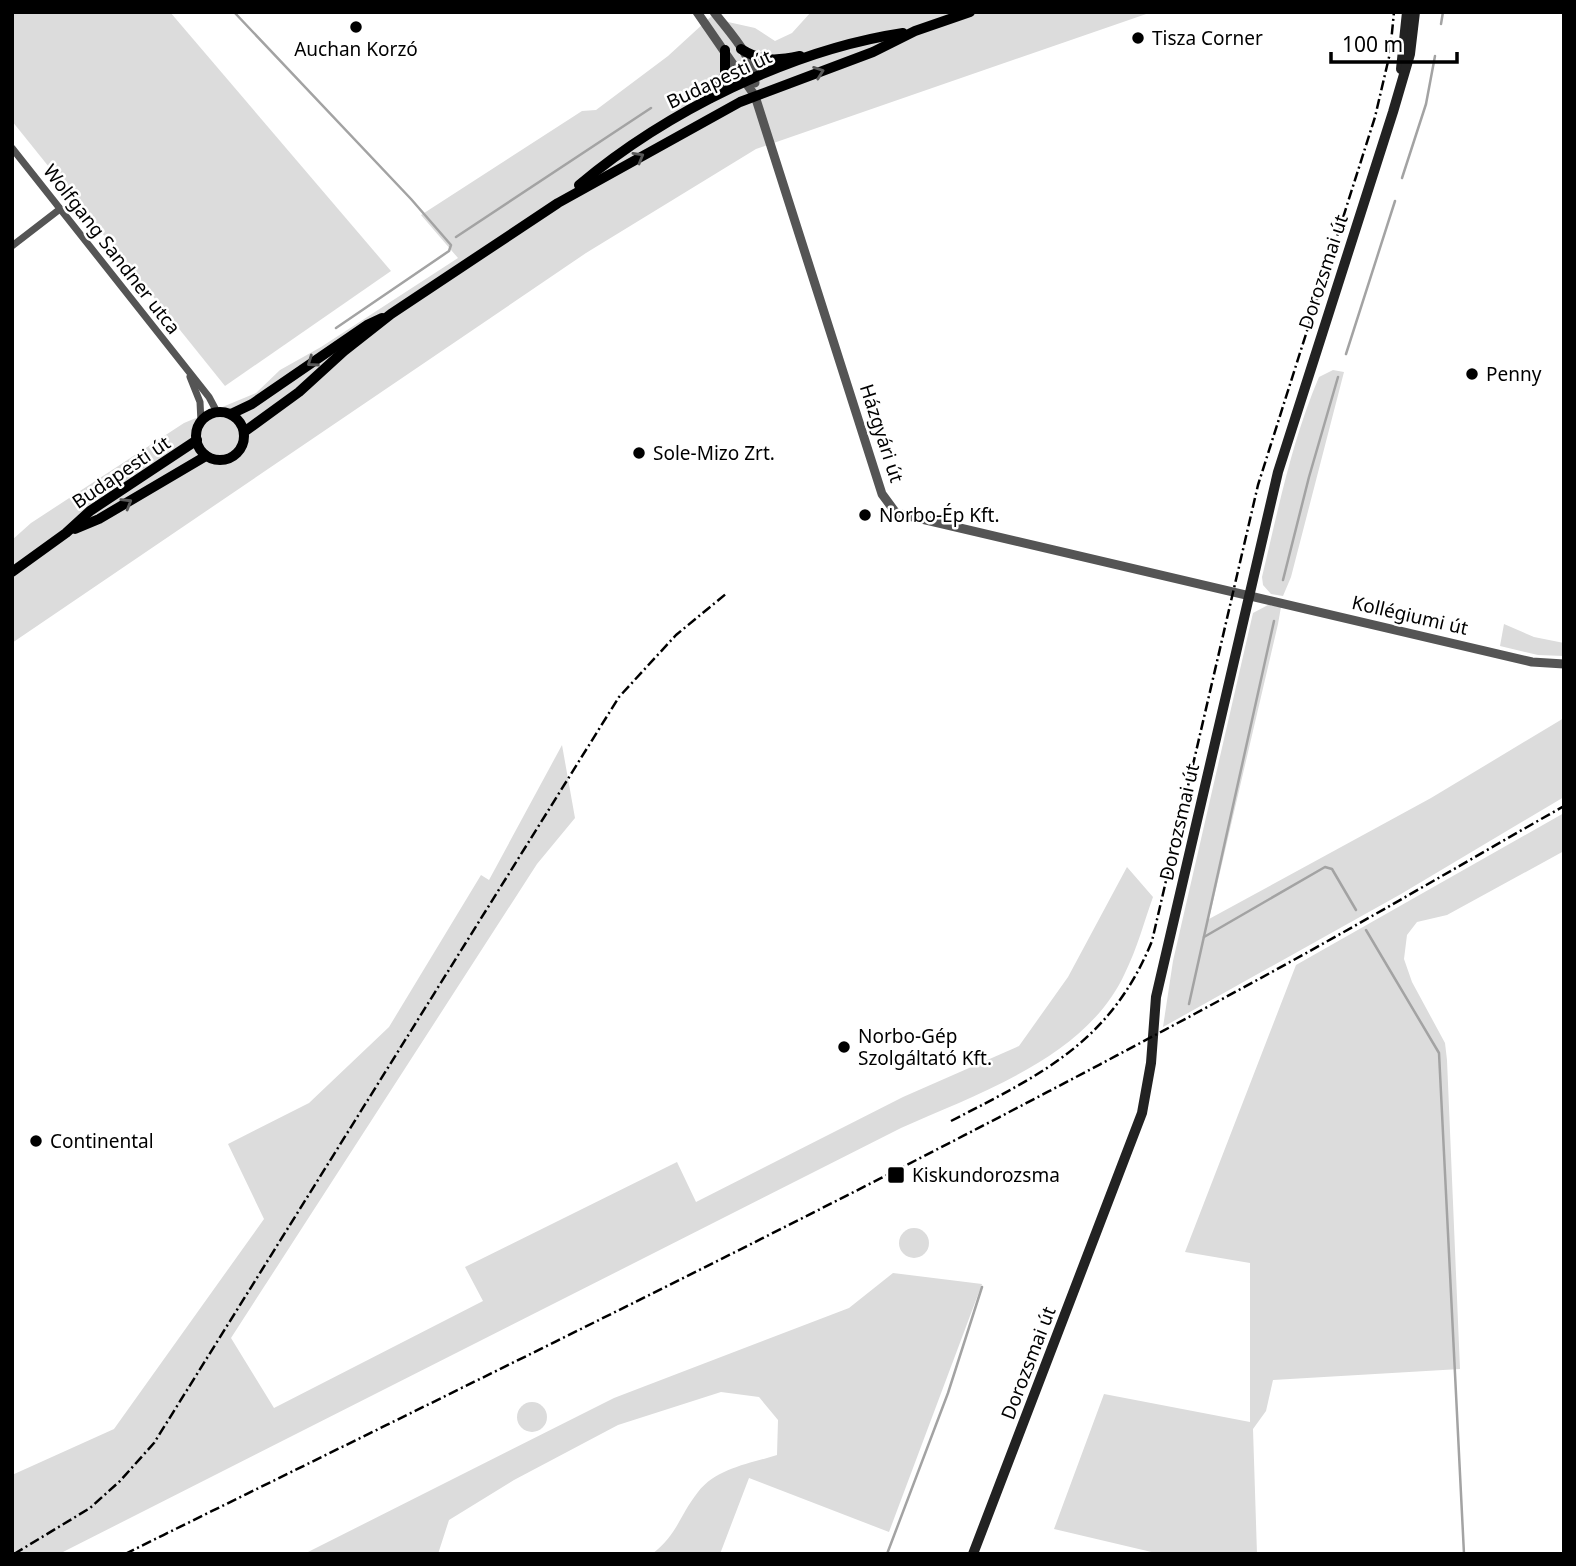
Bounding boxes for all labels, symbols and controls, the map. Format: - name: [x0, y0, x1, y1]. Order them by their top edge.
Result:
- marker: Auchan Korzó: [348, 19, 364, 35]
- scale bar: [1331, 21, 1457, 65]
- place label: Tisza Corner: [1152, 25, 1263, 51]
- marker: Tisza Corner: [1130, 30, 1146, 46]
- text: 100 m: [1342, 30, 1403, 58]
- place label: Auchan Korzó: [294, 36, 418, 62]
- street label: Budapesti út: [662, 43, 776, 115]
- one-way arrow: [813, 66, 825, 80]
- one-way arrow: [631, 152, 644, 165]
- street label: Wolfgang Sandner utca: [37, 159, 187, 339]
- street label: Dorozsmai út: [1292, 211, 1354, 333]
- one-way arrow: [307, 354, 320, 366]
- place label: Penny: [1486, 361, 1542, 387]
- marker: Penny: [1464, 366, 1480, 382]
- street label: Házgyári út: [854, 380, 910, 486]
- street label: Budapesti út: [67, 429, 175, 514]
- place label: Sole-Mizo Zrt.: [653, 440, 775, 466]
- marker: Sole-Mizo Zrt.: [631, 445, 647, 461]
- one-way arrow: [119, 498, 132, 511]
- place label: Norbo-Ép Kft.: [879, 502, 1000, 528]
- marker: Norbo-Ép Kft.: [857, 507, 873, 523]
- street label: Kollégiumi út: [1349, 589, 1471, 641]
- street label: Dorozsmai út: [1153, 761, 1205, 883]
- place label: Norbo-Gép Szolgáltató Kft.: [858, 1023, 992, 1071]
- marker: Norbo-Gép Szolgáltató Kft.: [836, 1039, 852, 1055]
- place label: Continental: [50, 1128, 154, 1154]
- marker: Continental: [28, 1133, 44, 1149]
- place label: Kiskundorozsma: [912, 1162, 1060, 1188]
- marker: Kiskundorozsma: [886, 1165, 906, 1185]
- street label: Dorozsmai út: [995, 1303, 1062, 1423]

